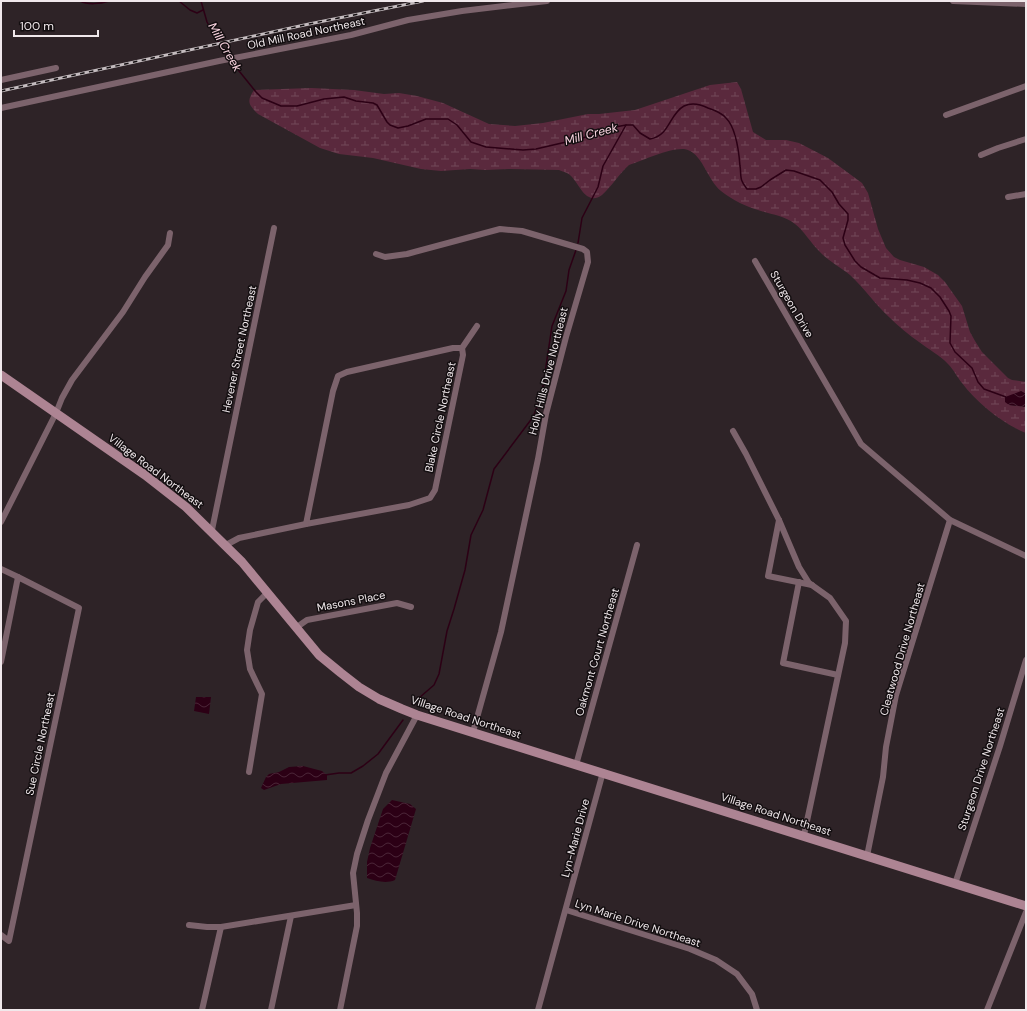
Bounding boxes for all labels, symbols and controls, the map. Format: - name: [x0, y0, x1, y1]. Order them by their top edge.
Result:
- scale bar: [14, 12, 98, 38]
- street label: Old Mill Road Northeast: [246, 14, 366, 52]
- text: 100 m: [20, 18, 54, 34]
- water label: Mill Creek: [204, 19, 246, 75]
- water label: Mill Creek: [563, 119, 620, 149]
- street label: Sturgeon Drive: [767, 268, 817, 340]
- street label: Hevener Street Northeast: [219, 284, 259, 414]
- street label: Holly Hills Drive Northeast: [525, 306, 571, 436]
- street label: Blake Circle Northeast: [421, 361, 459, 473]
- street label: Village Road Northeast: [106, 431, 206, 511]
- street label: Cleatwood Drive Northeast: [876, 581, 928, 717]
- street label: Oakmont Court Northeast: [572, 586, 622, 718]
- street label: Masons Place: [316, 588, 386, 614]
- street label: Sue Circle Northeast: [22, 691, 58, 797]
- street label: Village Road Northeast: [409, 693, 523, 741]
- street label: Sturgeon Drive Northeast: [954, 706, 1008, 832]
- street label: Village Road Northeast: [719, 790, 833, 838]
- street label: Lyn-Marie Drive: [558, 797, 592, 879]
- street label: Lyn Marie Drive Northeast: [573, 896, 703, 950]

